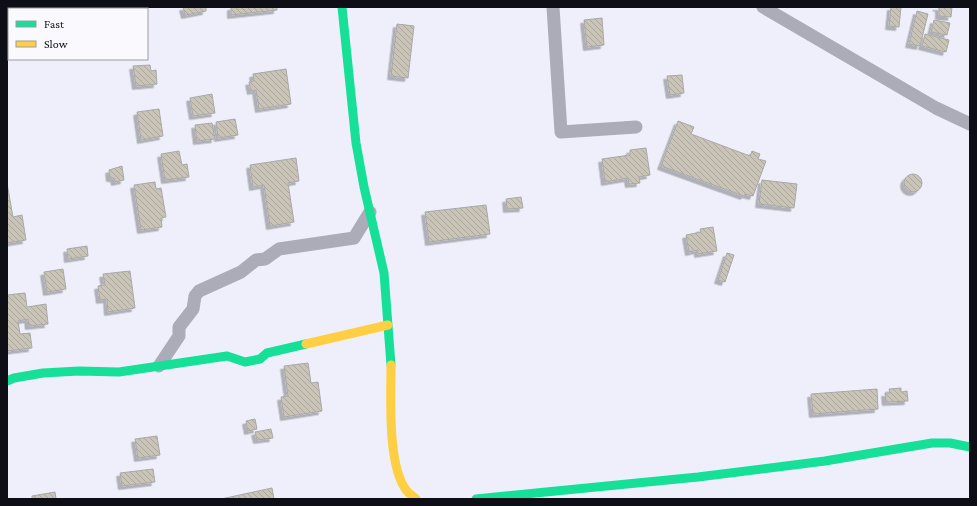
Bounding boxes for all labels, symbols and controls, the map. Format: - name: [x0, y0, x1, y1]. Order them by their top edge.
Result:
- legend: [8, 8, 148, 60]
- text: Fast: [44, 17, 65, 31]
- text: Slow: [44, 37, 68, 51]

